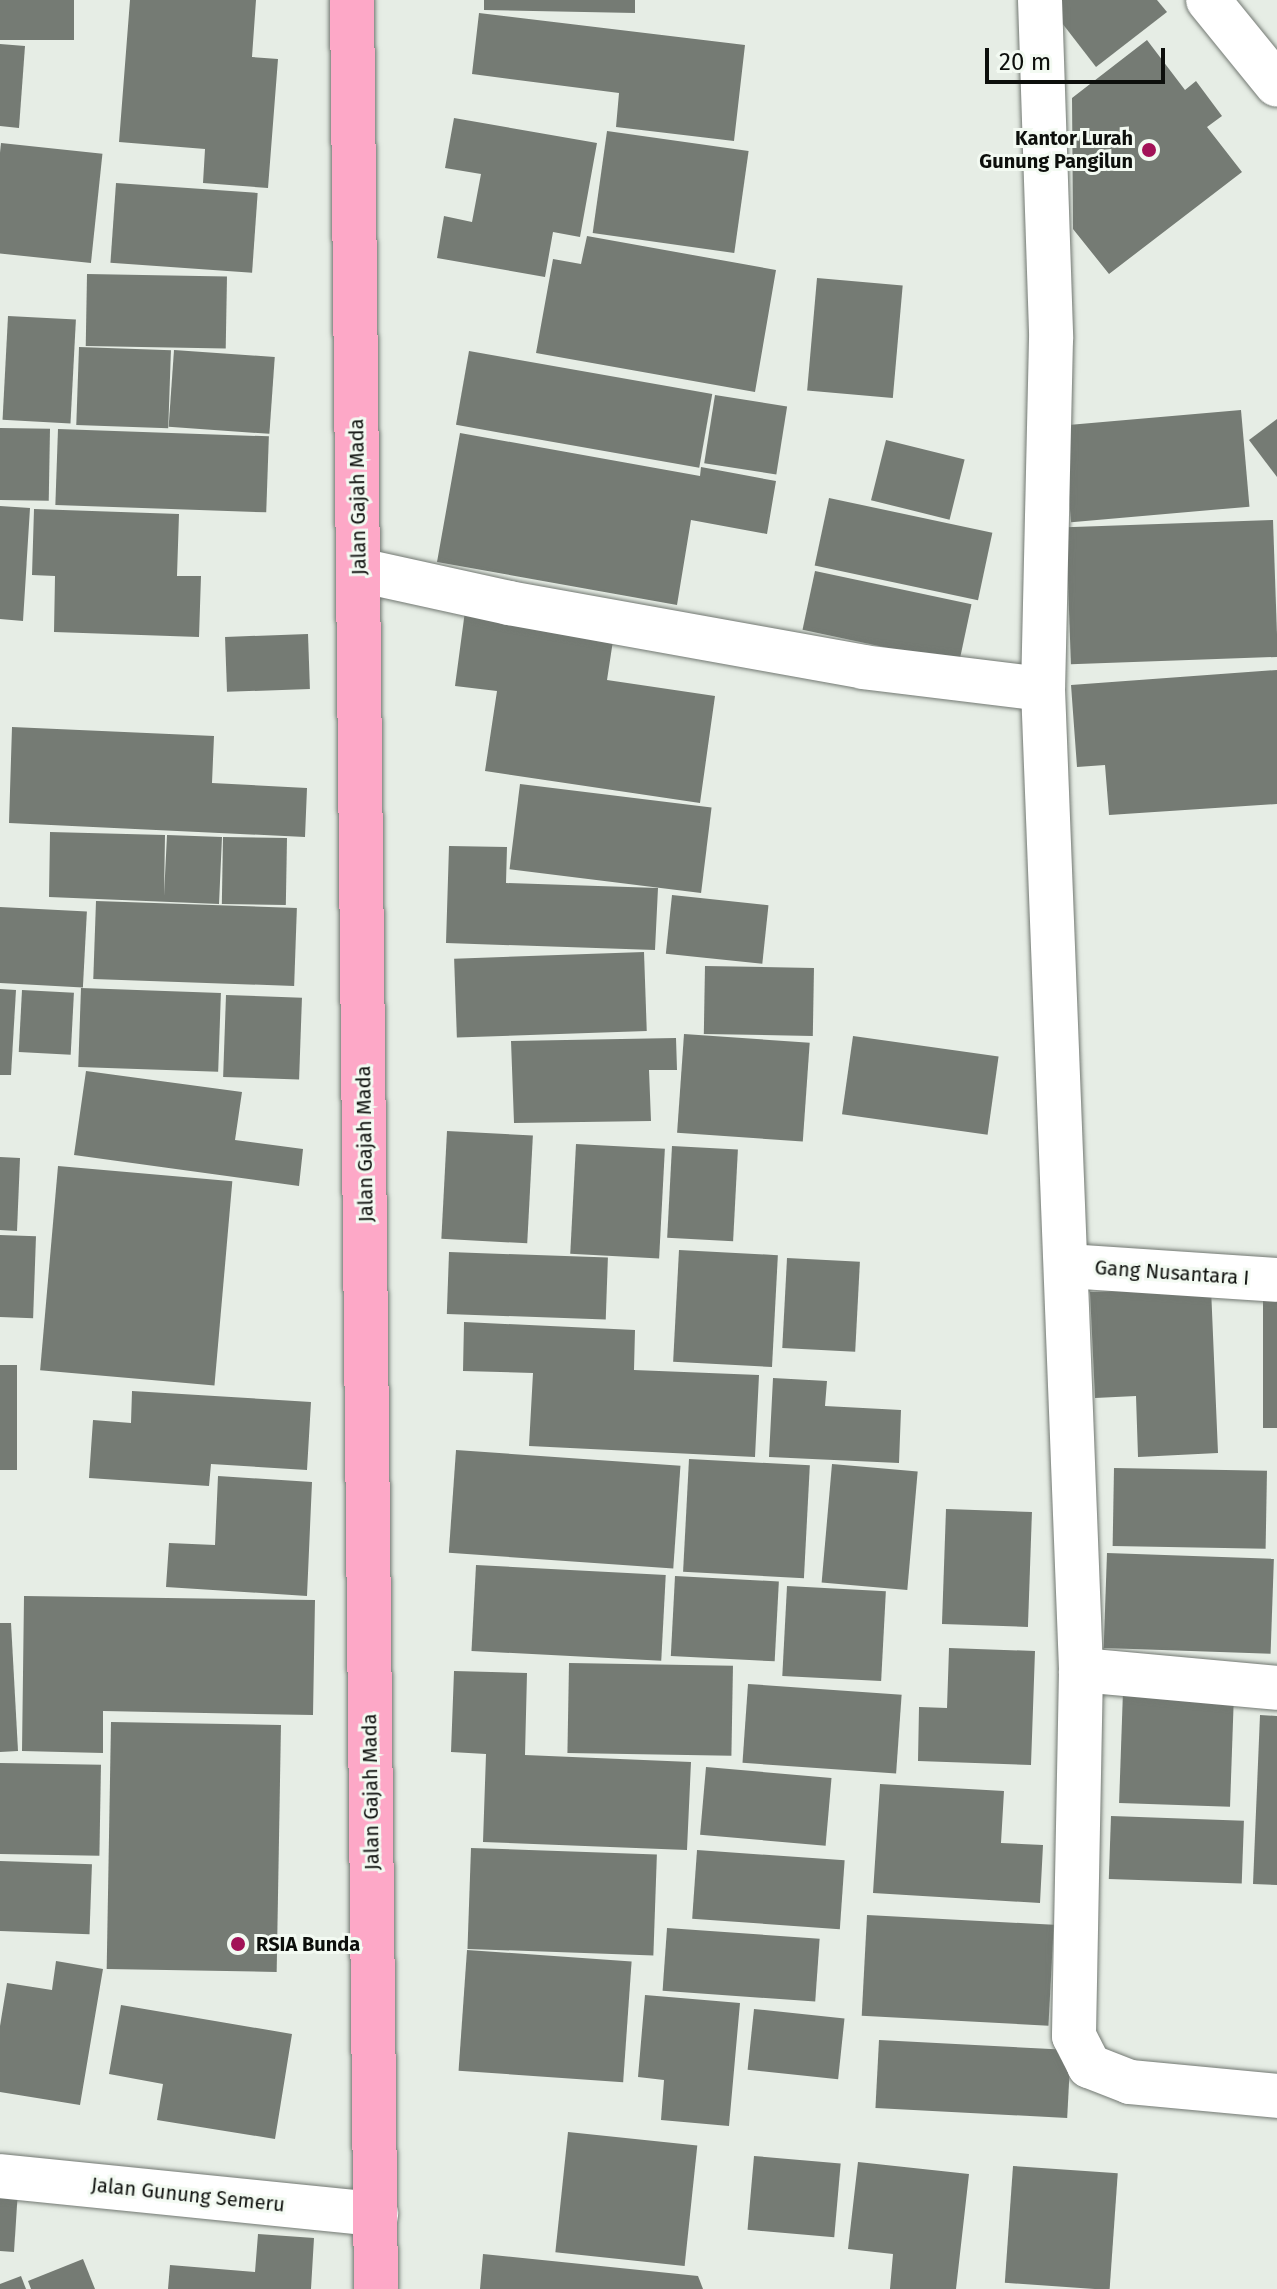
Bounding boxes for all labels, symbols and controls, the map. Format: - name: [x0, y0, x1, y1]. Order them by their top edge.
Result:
- scale bar: [989, 32, 1169, 82]
- text: 20 m: [999, 48, 1051, 76]
- place label: Kantor Lurah Gunung Pangilun: [979, 126, 1133, 173]
- marker: Kantor Lurah Gunung Pangilun: [1140, 141, 1158, 159]
- street label: Jalan Gajah Mada: [345, 419, 371, 575]
- street label: Jalan Gajah Mada: [352, 1066, 378, 1222]
- street label: Gang Nusantara I: [1094, 1256, 1250, 1290]
- street label: Jalan Gajah Mada: [358, 1714, 384, 1870]
- place label: RSIA Bunda: [256, 1932, 360, 1956]
- marker: RSIA Bunda: [227, 1933, 249, 1955]
- street label: Jalan Gunung Semeru: [90, 2173, 286, 2217]

